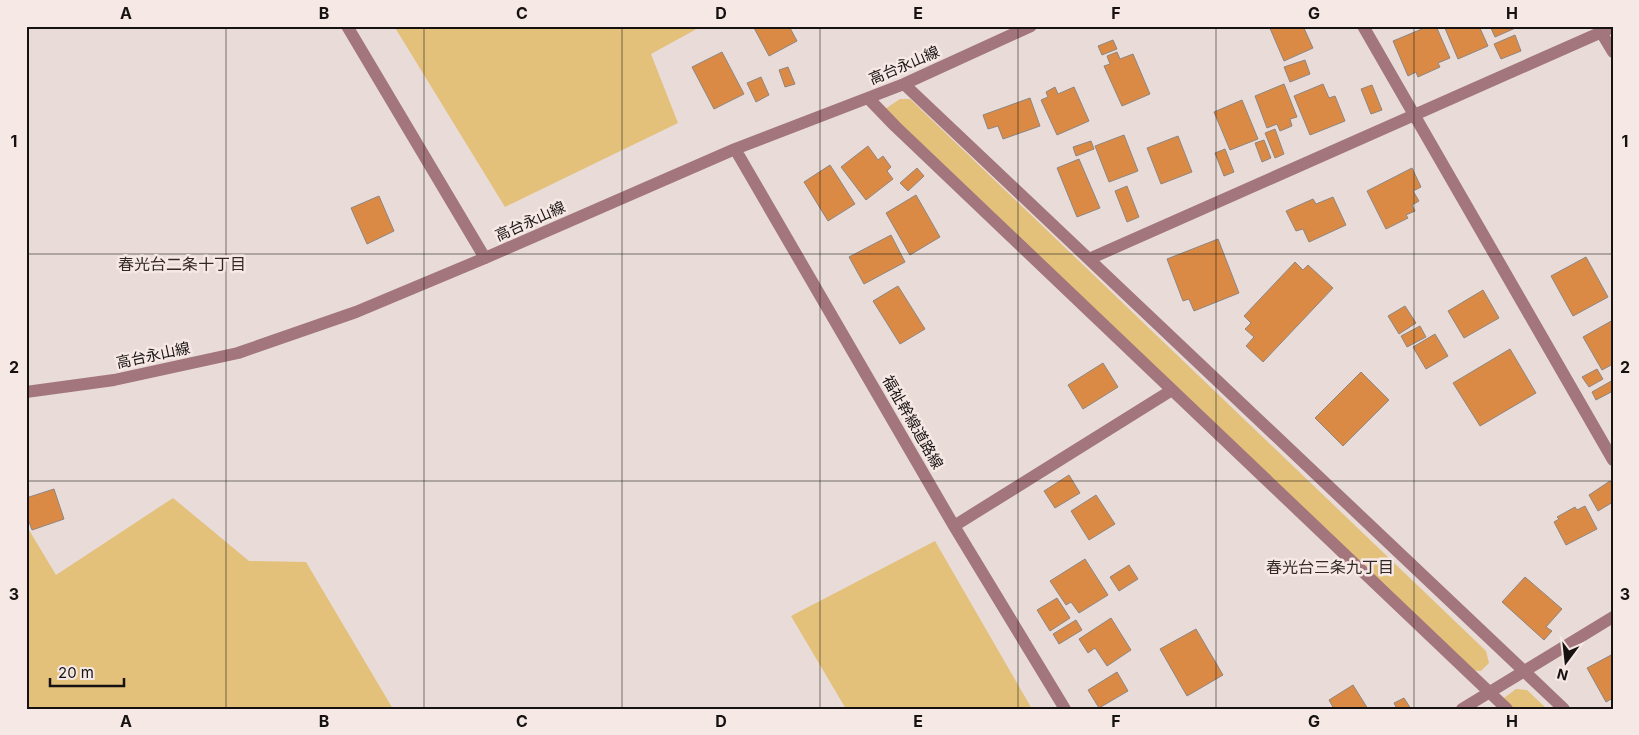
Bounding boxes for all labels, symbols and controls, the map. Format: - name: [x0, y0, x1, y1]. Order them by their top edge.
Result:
- text: A: [120, 3, 132, 23]
- text: B: [319, 3, 329, 23]
- text: C: [516, 3, 528, 23]
- text: D: [715, 3, 727, 23]
- text: E: [913, 3, 923, 23]
- text: F: [1111, 3, 1121, 23]
- text: G: [1308, 3, 1320, 23]
- text: H: [1506, 3, 1518, 23]
- street label: 高台永山線: [866, 42, 942, 88]
- text: 1: [11, 131, 17, 151]
- text: 1: [1622, 131, 1628, 151]
- street label: 高台永山線: [492, 197, 568, 245]
- district label: 春光台二条十丁目: [118, 254, 246, 274]
- street label: 高台永山線: [114, 338, 192, 372]
- text: 2: [9, 357, 19, 377]
- text: 2: [1620, 357, 1630, 377]
- street label: 福祉幹線道路線: [879, 372, 947, 472]
- district label: 春光台三条九丁目: [1266, 557, 1394, 577]
- text: 3: [9, 584, 19, 604]
- text: 3: [1620, 584, 1630, 604]
- north arrow: [1542, 638, 1592, 688]
- scale bar: [50, 655, 124, 687]
- text: 20 m: [58, 663, 94, 682]
- text: N: [1555, 665, 1570, 685]
- text: A: [120, 711, 132, 731]
- text: B: [319, 711, 329, 731]
- text: C: [516, 711, 528, 731]
- text: D: [715, 711, 727, 731]
- text: E: [913, 711, 923, 731]
- text: F: [1111, 711, 1121, 731]
- text: G: [1308, 711, 1320, 731]
- text: H: [1506, 711, 1518, 731]

